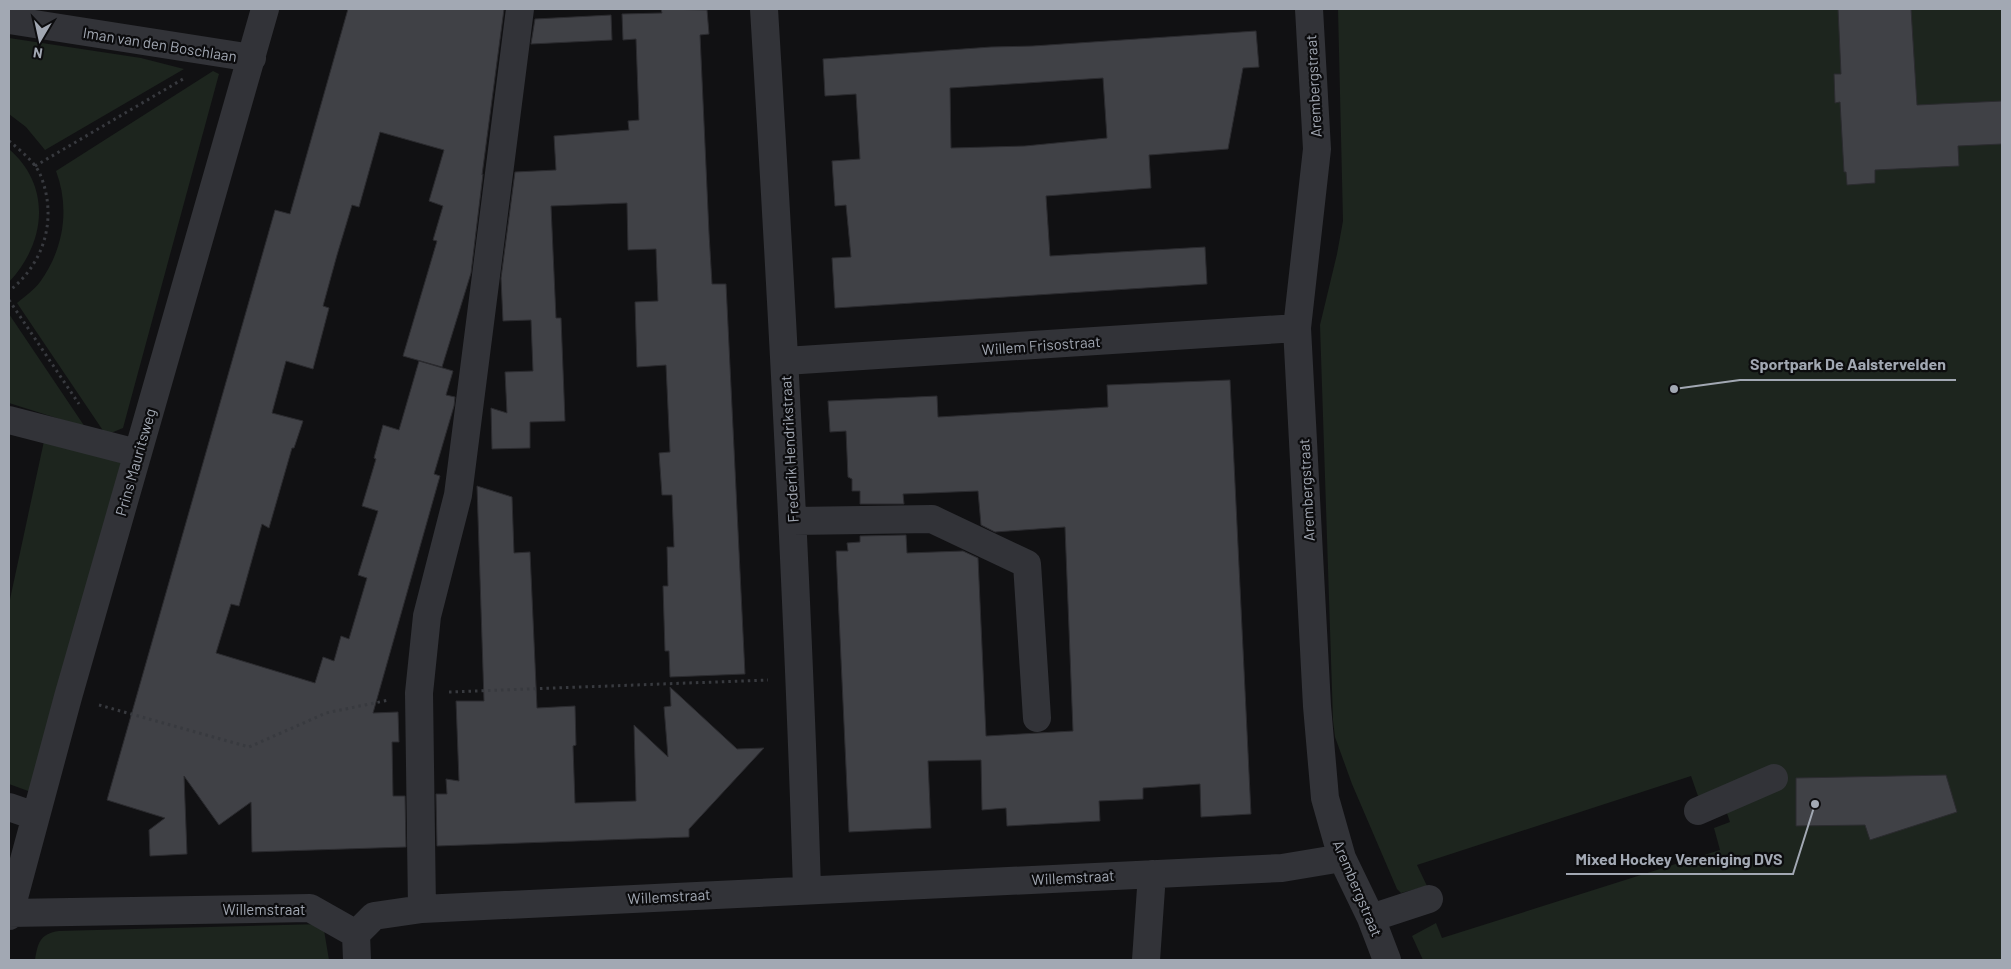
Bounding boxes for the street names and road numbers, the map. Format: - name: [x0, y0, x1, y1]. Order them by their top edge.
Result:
- street label: Iman van den Boschlaan: [82, 23, 238, 65]
- street label: Arembergstraat: [1301, 34, 1325, 138]
- street label: Willem Frisostraat: [981, 332, 1101, 358]
- street label: Frederik Hendrikstraat: [776, 375, 802, 523]
- street label: Prins Mauritsweg: [111, 406, 159, 518]
- street label: Arembergstraat: [1294, 438, 1318, 542]
- street label: Arembergstraat: [1330, 837, 1386, 939]
- street label: Willemstraat: [1031, 866, 1115, 888]
- street label: Willemstraat: [627, 885, 711, 907]
- street label: Willemstraat: [222, 900, 306, 918]

